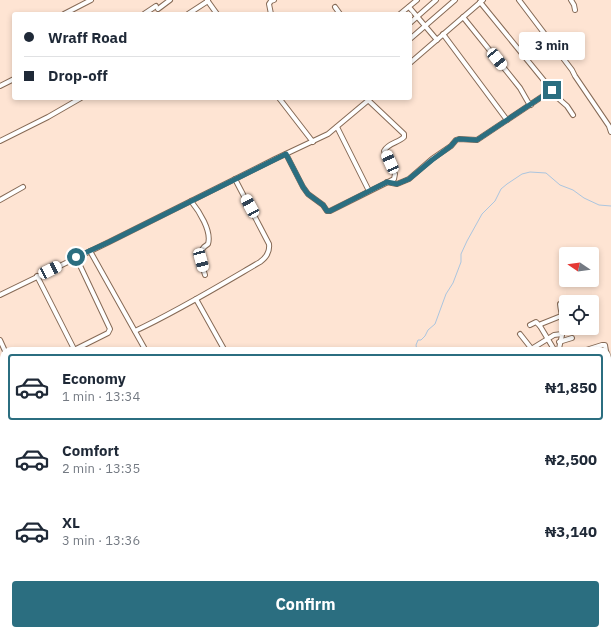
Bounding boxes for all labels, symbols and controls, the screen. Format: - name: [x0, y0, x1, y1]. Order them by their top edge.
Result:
- text: Wraff Road: [48, 28, 127, 47]
- callout: 3 min: [519, 32, 585, 60]
- text: 3 min: [535, 37, 569, 54]
- car: [485, 46, 509, 72]
- text: Drop-off: [48, 66, 108, 85]
- route end: [543, 81, 561, 99]
- car: [380, 149, 400, 175]
- car: [239, 193, 261, 219]
- car: [192, 247, 210, 273]
- north arrow: [559, 247, 599, 287]
- map controls: [559, 247, 599, 335]
- route start: [67, 248, 85, 266]
- car: [37, 259, 63, 281]
- button: locate: [559, 295, 599, 335]
- icon: car: [14, 369, 50, 405]
- text: Economy: [62, 369, 126, 388]
- text: ₦1,850: [545, 378, 597, 397]
- text: 1 min · 13:34: [62, 388, 140, 405]
- icon: car: [14, 441, 50, 477]
- text: Comfort: [62, 441, 119, 460]
- text: ₦2,500: [545, 450, 597, 469]
- text: 2 min · 13:35: [62, 460, 140, 477]
- icon: car: [14, 513, 50, 549]
- text: XL: [62, 513, 80, 532]
- text: ₦3,140: [545, 522, 597, 541]
- text: 3 min · 13:36: [62, 532, 140, 549]
- button: Confirm: [12, 581, 599, 627]

